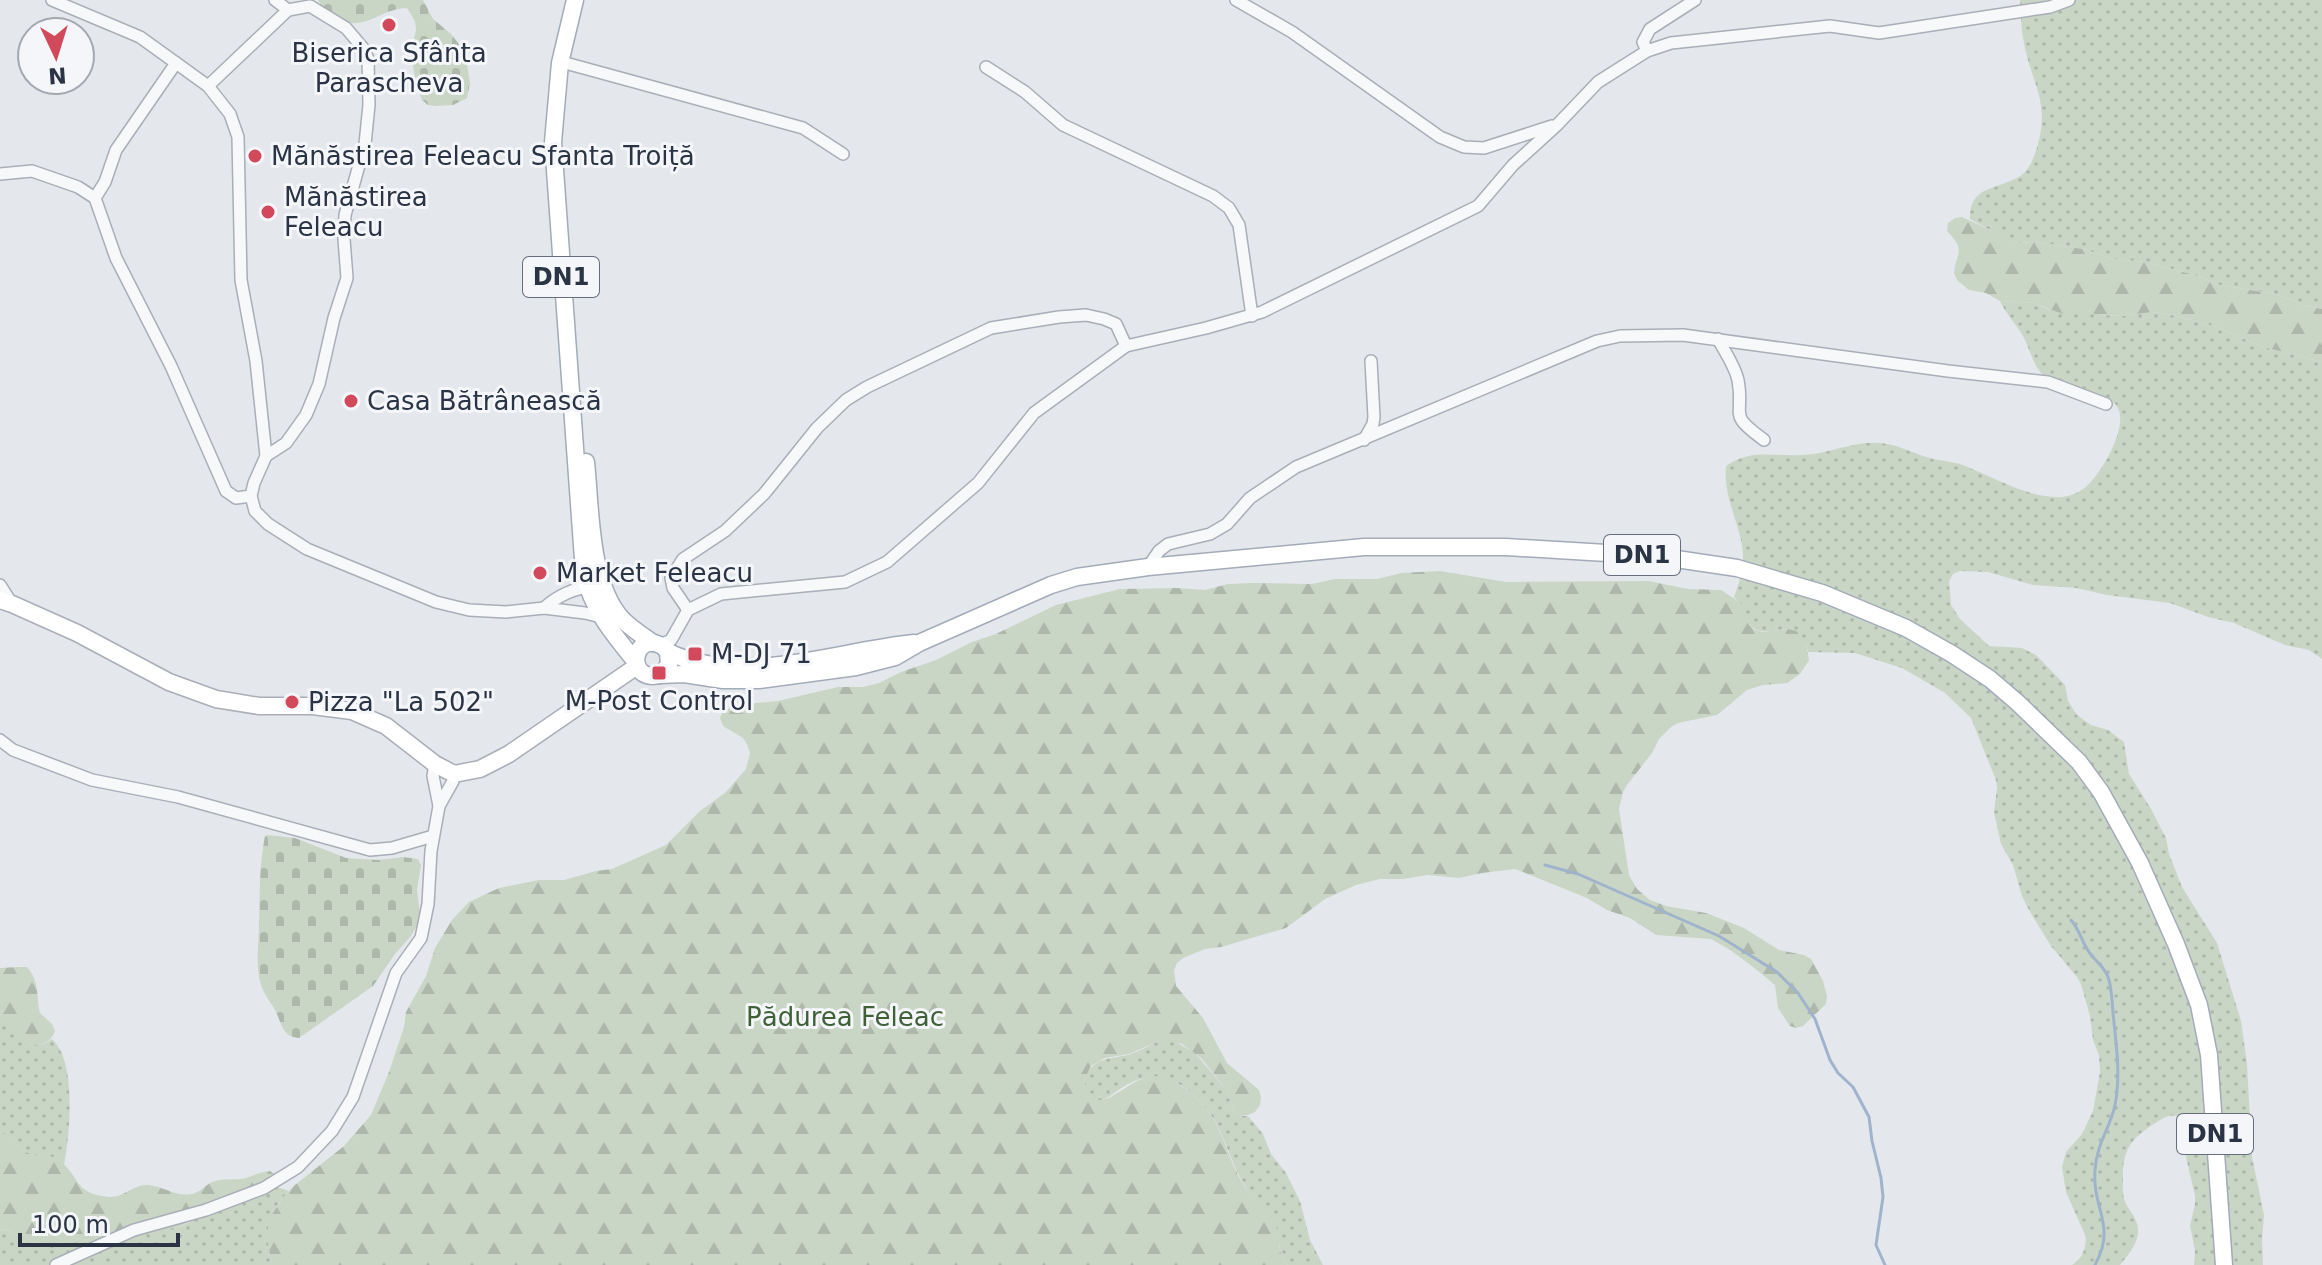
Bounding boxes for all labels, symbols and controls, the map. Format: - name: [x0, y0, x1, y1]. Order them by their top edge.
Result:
- north arrow: [16, 16, 96, 96]
- marker: Biserica Sfânta Parascheva: [380, 16, 398, 34]
- place label: Biserica Sfânta Parascheva: [291, 38, 487, 98]
- text: N: [47, 62, 67, 89]
- place label: Mănăstirea Feleacu Sfanta Troiță: [271, 141, 695, 172]
- marker: Mănăstirea Feleacu Sfanta Troiță: [246, 147, 264, 165]
- place label: Mănăstirea Feleacu: [284, 182, 428, 242]
- marker: Mănăstirea Feleacu: [259, 203, 277, 221]
- road number: DN1: [523, 257, 599, 297]
- place label: Casa Bătrânească: [367, 386, 602, 416]
- marker: Casa Bătrânească: [342, 392, 360, 410]
- road number: DN1: [1604, 535, 1680, 575]
- place label: Market Feleacu: [556, 558, 753, 588]
- marker: Market Feleacu: [531, 564, 549, 582]
- place label: M-DJ 71: [711, 639, 812, 669]
- marker: M-DJ 71: [686, 645, 704, 663]
- marker: M-Post Control: [650, 664, 668, 682]
- place label: M-Post Control: [565, 686, 753, 716]
- place label: Pizza "La 502": [308, 687, 494, 717]
- marker: Pizza "La 502": [283, 693, 301, 711]
- park label: Pădurea Feleac: [746, 1002, 944, 1032]
- road number: DN1: [2177, 1114, 2253, 1154]
- scale bar: [20, 1197, 178, 1247]
- text: 100 m: [32, 1211, 109, 1239]

